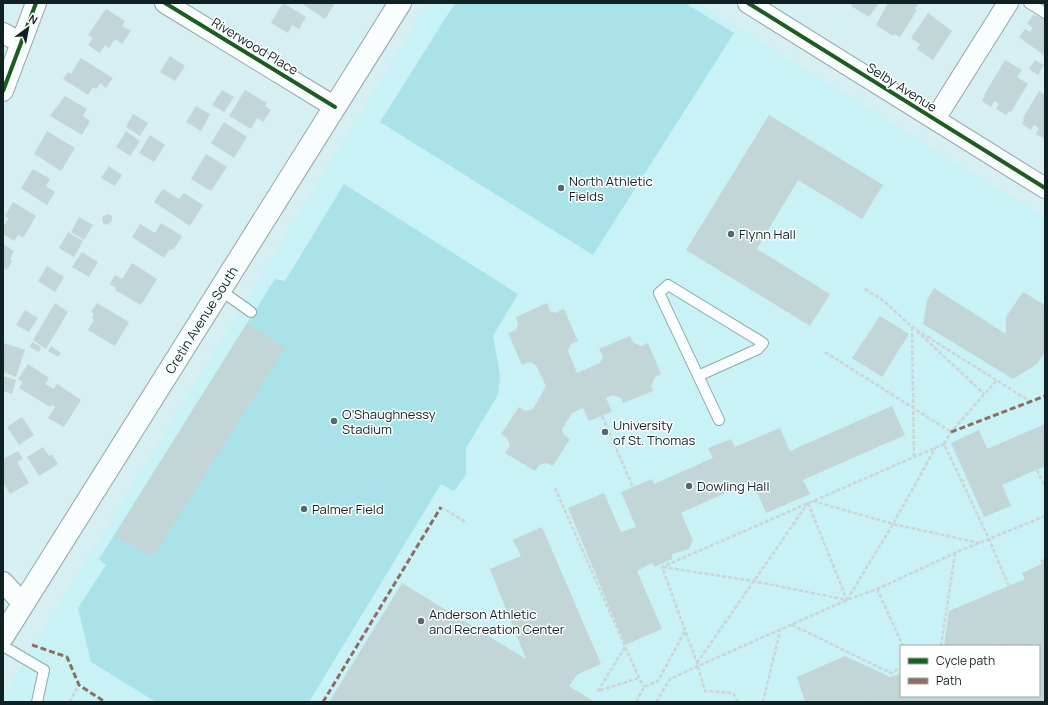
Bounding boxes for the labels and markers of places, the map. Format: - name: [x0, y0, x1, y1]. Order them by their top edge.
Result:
- place label: North Athletic Fields: [569, 172, 653, 205]
- marker: North Athletic Fields: [556, 183, 566, 193]
- place label: Flynn Hall: [739, 225, 796, 243]
- marker: Flynn Hall: [726, 229, 736, 239]
- place label: O’Shaughnessy Stadium: [342, 405, 436, 438]
- marker: O’Shaughnessy Stadium: [329, 416, 339, 426]
- place label: University of St. Thomas: [613, 416, 695, 449]
- marker: University of St. Thomas: [600, 427, 610, 437]
- place label: Dowling Hall: [697, 477, 769, 495]
- marker: Dowling Hall: [684, 481, 694, 491]
- place label: Palmer Field: [312, 500, 384, 518]
- marker: Palmer Field: [299, 504, 309, 514]
- place label: Anderson Athletic and Recreation Center: [429, 605, 565, 638]
- marker: Anderson Athletic and Recreation Center: [416, 616, 426, 626]

